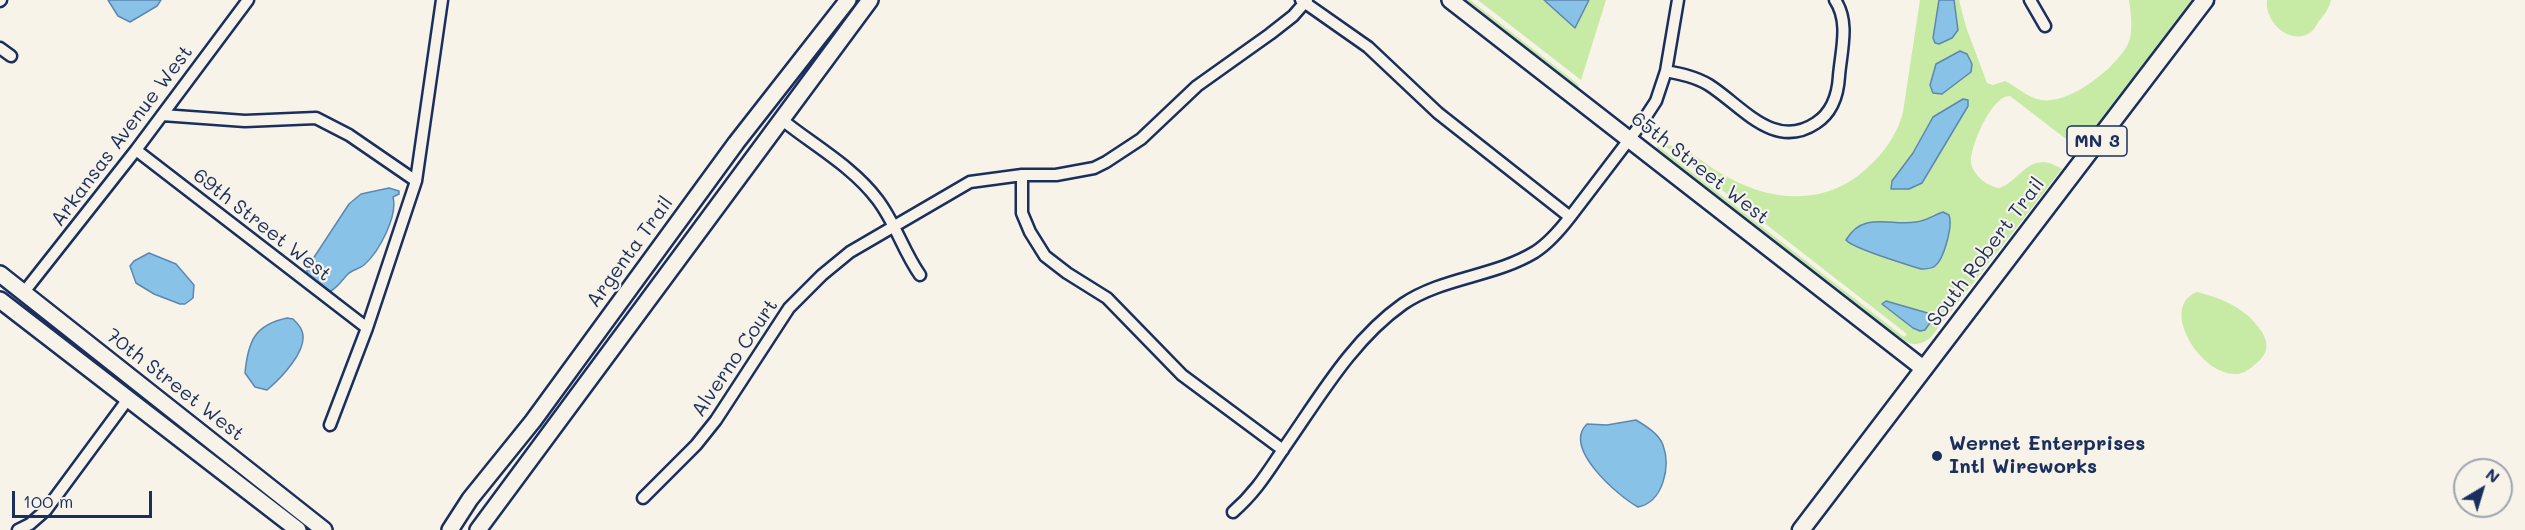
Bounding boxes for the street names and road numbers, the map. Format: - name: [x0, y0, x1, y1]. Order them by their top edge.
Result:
- street label: Arkansas Avenue West: [46, 41, 198, 231]
- street label: 65th Street West: [1626, 107, 1774, 229]
- road number: MN 3: [2067, 126, 2127, 156]
- street label: 69th Street West: [188, 164, 336, 286]
- street label: South Robert Trail: [1922, 173, 2050, 331]
- street label: Argenta Trail: [582, 192, 678, 312]
- street label: Alverno Court: [687, 294, 783, 422]
- street label: 70th Street West: [101, 324, 249, 446]

